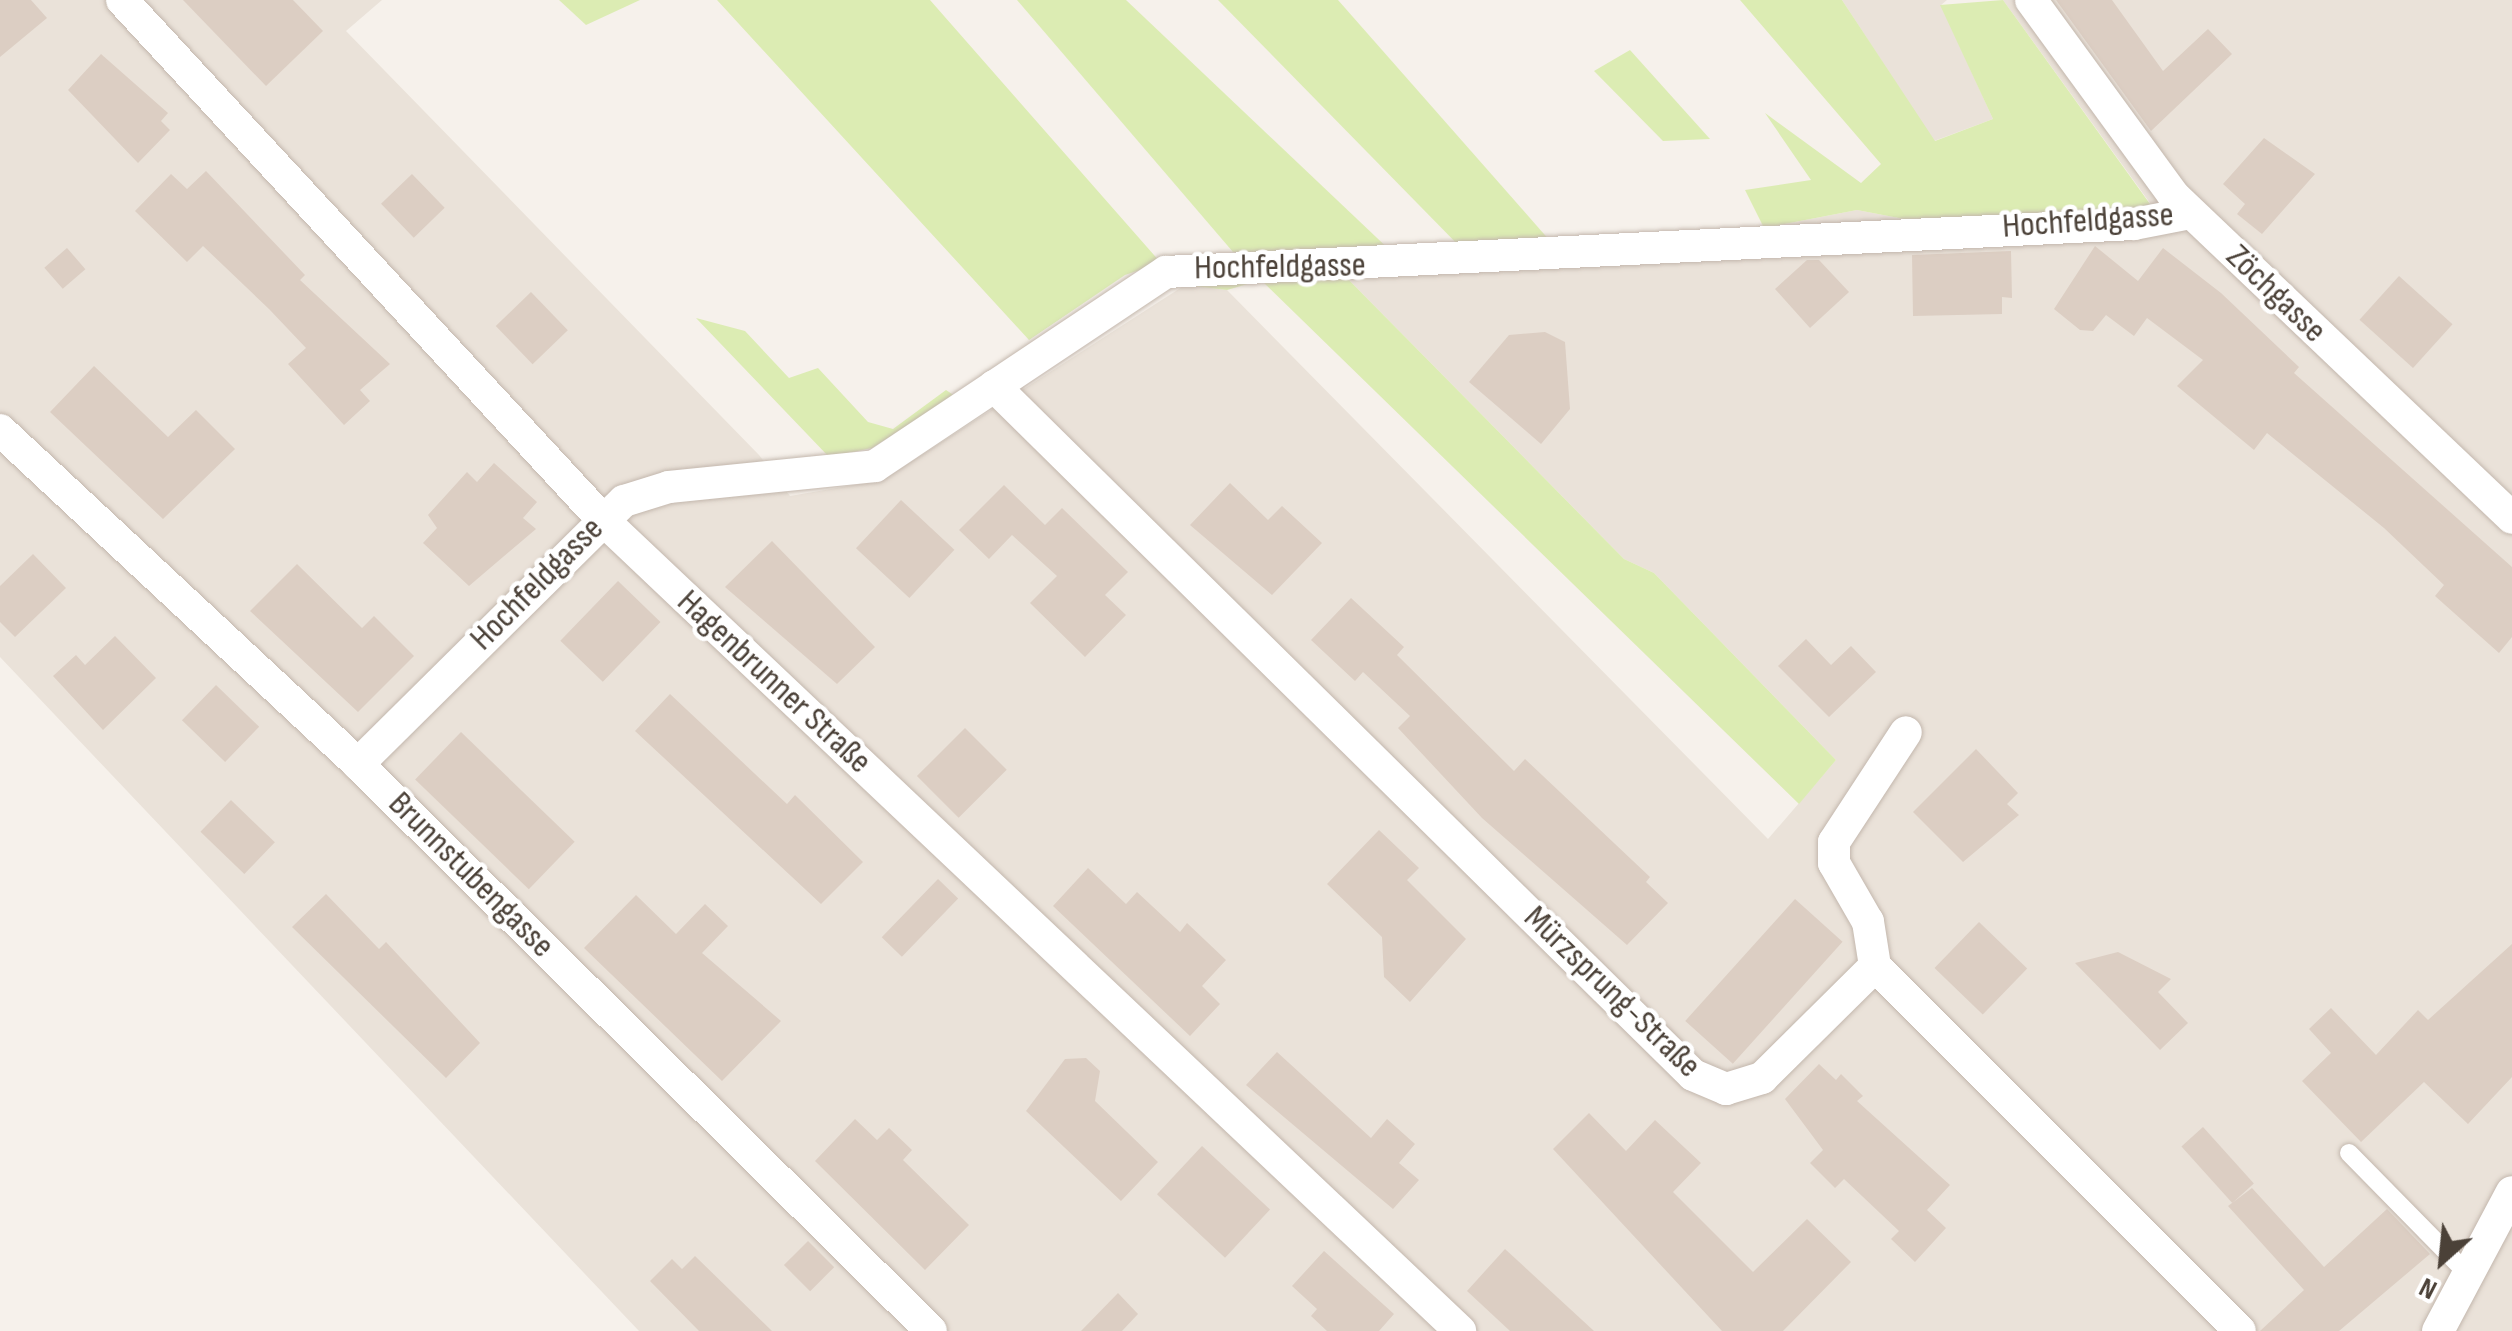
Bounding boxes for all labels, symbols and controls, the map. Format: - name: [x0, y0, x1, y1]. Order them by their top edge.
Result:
- street label: Hochfeldgasse: [2001, 194, 2175, 248]
- street label: Zöchgasse: [2217, 236, 2335, 352]
- street label: Hochfeldgasse: [1194, 245, 1366, 289]
- street label: Hochfeldgasse: [461, 508, 613, 660]
- street label: Hagenbrunner Straße: [668, 581, 880, 783]
- street label: Brunnstubengasse: [379, 783, 563, 967]
- street label: Mürzsprung-Straße: [1515, 897, 1709, 1087]
- north arrow: [2392, 1211, 2492, 1311]
- text: N: [2414, 1270, 2442, 1306]

